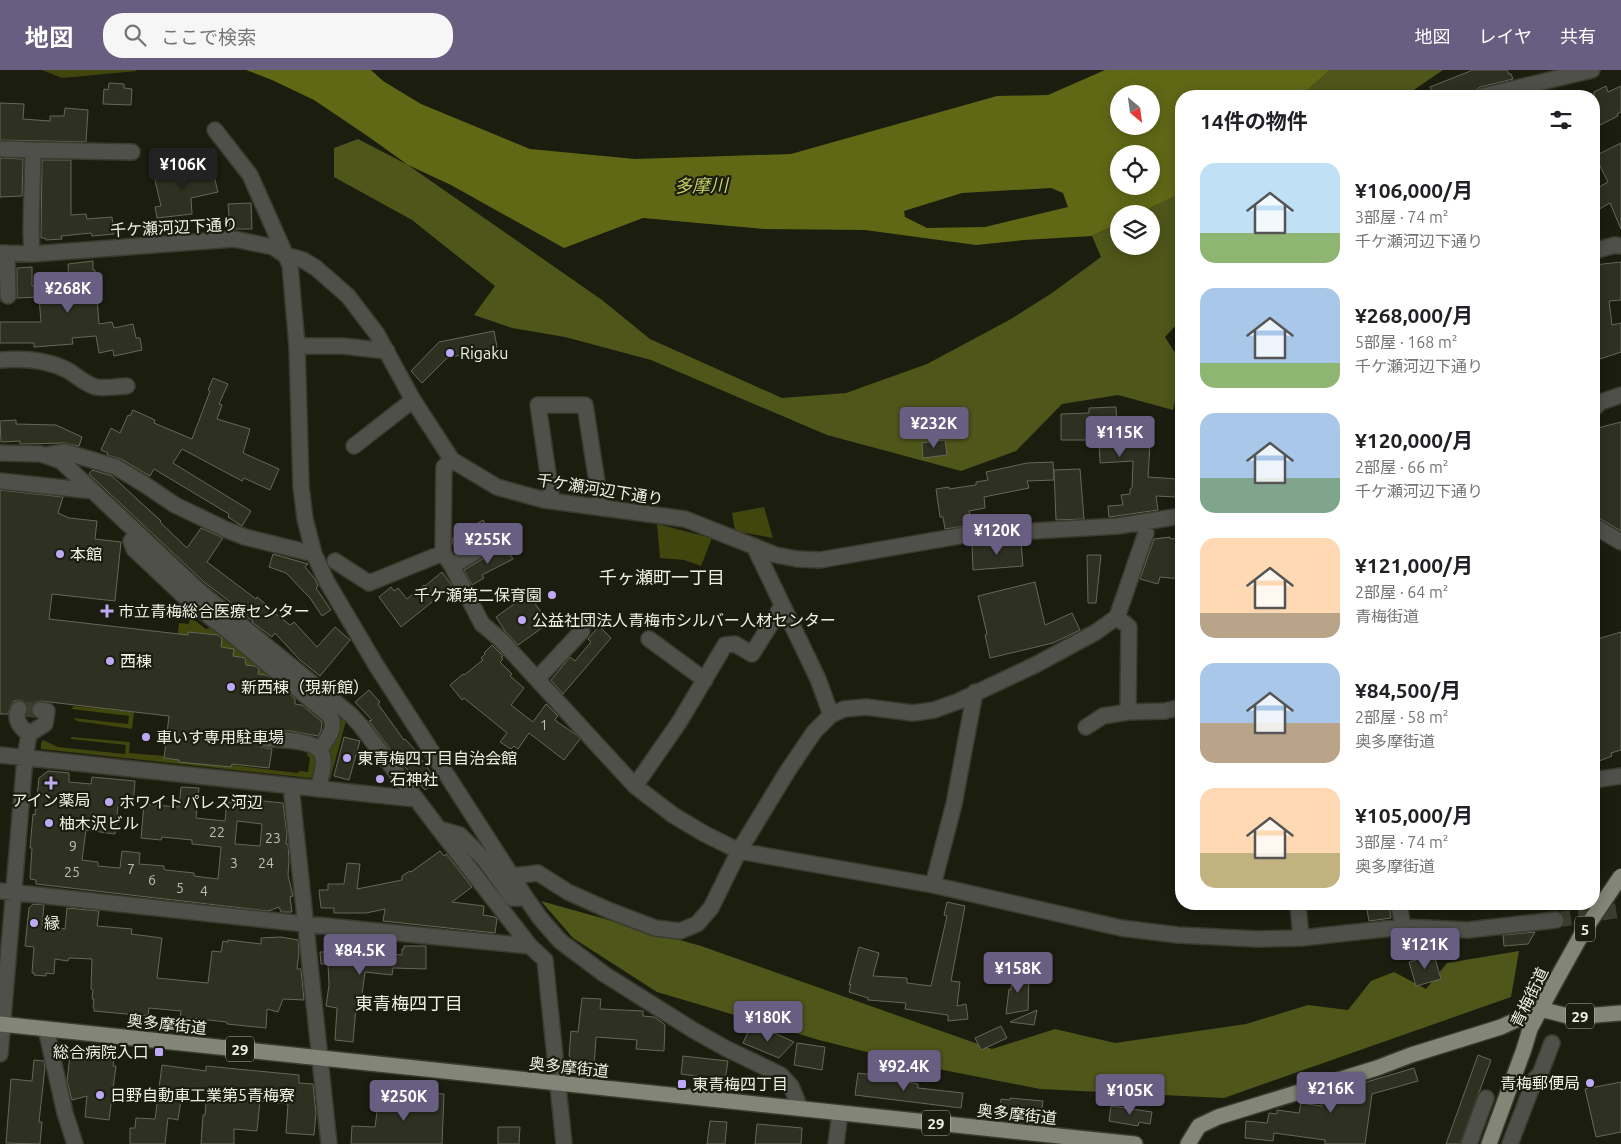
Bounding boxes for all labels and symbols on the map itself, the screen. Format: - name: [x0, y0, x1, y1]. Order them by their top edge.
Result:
- north arrow: [1110, 85, 1160, 135]
- pin: ¥106K: [148, 148, 218, 190]
- water label: 多摩川: [674, 174, 730, 195]
- street label: 千ケ瀬河辺下通り: [110, 215, 238, 239]
- pin: ¥268K: [33, 272, 103, 314]
- place label: Rigaku: [460, 344, 509, 362]
- marker: Rigaku: [444, 347, 456, 359]
- pin: ¥232K: [899, 406, 969, 449]
- pin: ¥115K: [1085, 416, 1155, 458]
- street label: 千ケ瀬河辺下通り: [535, 470, 665, 508]
- pin: ¥120K: [962, 514, 1032, 556]
- pin: ¥255K: [453, 522, 523, 565]
- place label: 本館: [70, 545, 102, 563]
- marker: 本館: [54, 548, 66, 560]
- district label: 千ヶ瀬町一丁目: [599, 567, 725, 587]
- place label: 千ケ瀬第二保育園: [414, 586, 542, 604]
- marker: 千ケ瀬第二保育園: [546, 589, 558, 601]
- place label: 市立青梅総合医療センター: [118, 602, 310, 620]
- marker: 市立青梅総合医療センター: [100, 604, 114, 618]
- place label: 公益社団法人青梅市シルバー人材センター: [532, 611, 836, 629]
- marker: 公益社団法人青梅市シルバー人材センター: [516, 614, 528, 626]
- place label: 西棟: [120, 652, 152, 670]
- marker: 西棟: [104, 655, 116, 667]
- place label: 新西棟（現新館）: [241, 678, 369, 696]
- marker: 新西棟（現新館）: [225, 681, 237, 693]
- house number: 1: [540, 717, 548, 733]
- place label: 車いす専用駐車場: [156, 728, 284, 746]
- marker: 車いす専用駐車場: [140, 731, 152, 743]
- place label: 東青梅四丁目自治会館: [357, 749, 517, 767]
- marker: 東青梅四丁目自治会館: [341, 752, 353, 764]
- place label: 石神社: [390, 770, 438, 788]
- marker: 石神社: [374, 773, 386, 785]
- marker: アイン薬局: [45, 777, 57, 789]
- place label: アイン薬局: [11, 791, 91, 809]
- place label: ホワイトパレス河辺: [119, 793, 263, 811]
- marker: ホワイトパレス河辺: [103, 796, 115, 808]
- place label: 柚木沢ビル: [59, 814, 139, 832]
- marker: 柚木沢ビル: [43, 817, 55, 829]
- house number: 22: [209, 824, 225, 840]
- house number: 23: [265, 830, 281, 846]
- house number: 9: [69, 838, 77, 854]
- house number: 3: [230, 855, 238, 871]
- house number: 24: [258, 855, 274, 871]
- house number: 7: [127, 861, 135, 877]
- house number: 25: [64, 864, 80, 880]
- house number: 6: [148, 872, 156, 888]
- house number: 5: [176, 880, 184, 896]
- house number: 4: [200, 883, 208, 899]
- place label: 縁: [44, 914, 60, 932]
- road number: 5: [1575, 916, 1595, 942]
- marker: 縁: [28, 917, 40, 929]
- pin: ¥121K: [1390, 928, 1460, 970]
- pin: ¥84.5K: [319, 934, 401, 976]
- pin: ¥158K: [983, 952, 1053, 994]
- street label: 青梅街道: [1507, 964, 1551, 1030]
- district label: 東青梅四丁目: [355, 993, 463, 1013]
- pin: ¥180K: [733, 1000, 803, 1043]
- road number: 29: [1566, 1004, 1594, 1028]
- street label: 奥多摩街道: [126, 1011, 208, 1037]
- road number: 29: [226, 1036, 254, 1062]
- place label: 総合病院入口: [53, 1043, 149, 1061]
- marker: 総合病院入口: [153, 1046, 165, 1058]
- pin: ¥92.4K: [863, 1050, 945, 1092]
- street label: 奥多摩街道: [528, 1054, 610, 1080]
- pin: ¥216K: [1296, 1072, 1366, 1114]
- pin: ¥105K: [1095, 1074, 1165, 1116]
- place label: 青梅郵便局: [1500, 1074, 1580, 1092]
- place label: 東青梅四丁目: [692, 1075, 788, 1093]
- marker: 青梅郵便局: [1584, 1077, 1596, 1089]
- marker: 東青梅四丁目: [676, 1078, 688, 1090]
- pin: ¥250K: [369, 1080, 439, 1122]
- place label: 日野自動車工業第5青梅寮: [110, 1086, 295, 1104]
- marker: 日野自動車工業第5青梅寮: [94, 1089, 106, 1101]
- street label: 奥多摩街道: [976, 1101, 1058, 1127]
- road number: 29: [922, 1110, 950, 1136]

